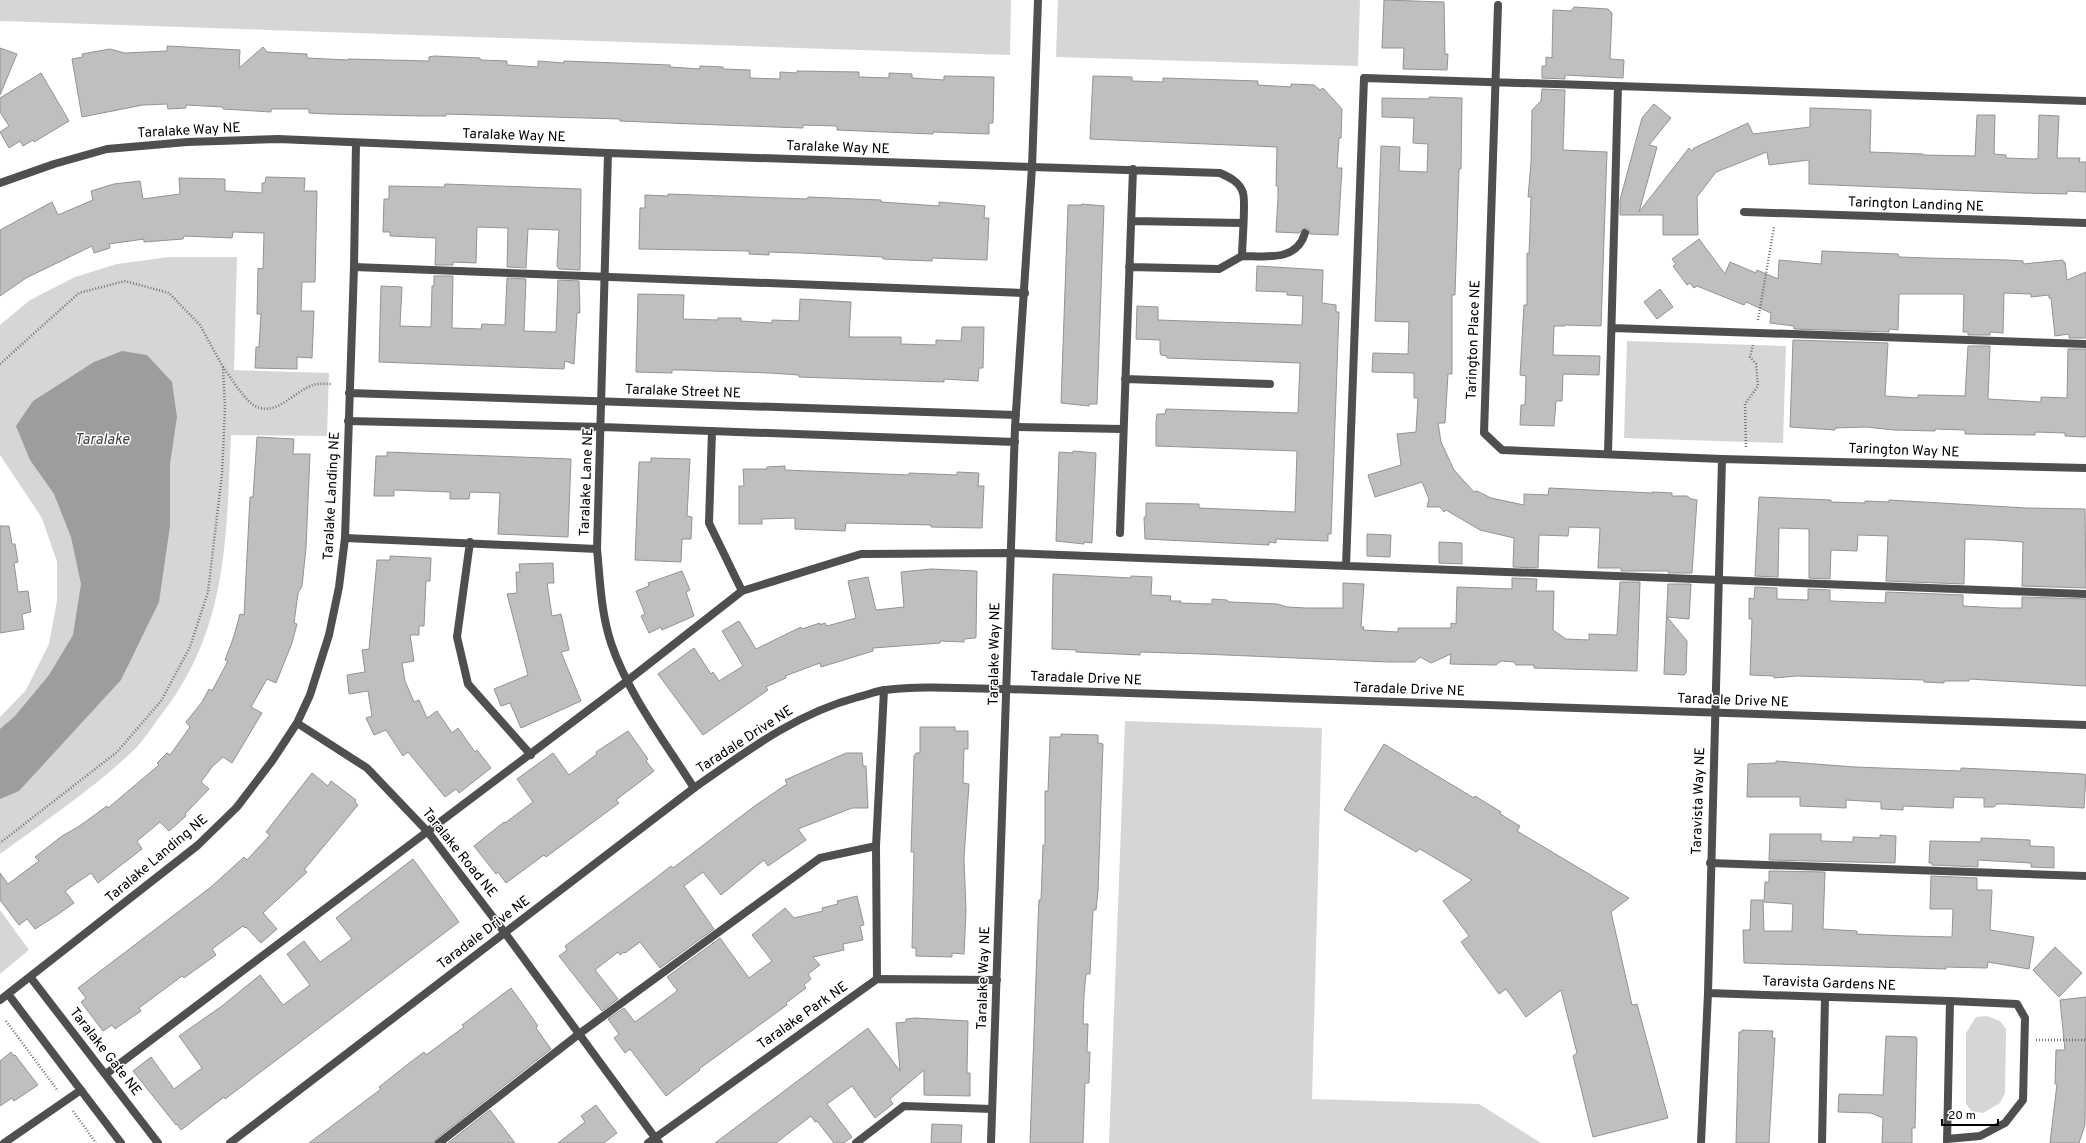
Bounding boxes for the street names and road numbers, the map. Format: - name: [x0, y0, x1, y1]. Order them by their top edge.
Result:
- street label: Taralake Way NE: [137, 120, 241, 142]
- street label: Taralake Way NE: [462, 126, 566, 146]
- street label: Taralake Way NE: [786, 138, 890, 158]
- street label: Tarington Landing NE: [1848, 194, 1984, 216]
- street label: Tarington Place NE: [1463, 280, 1485, 400]
- street label: Taralake Street NE: [625, 381, 741, 403]
- street label: Taralake Lane NE: [577, 427, 597, 537]
- street label: Taralake Landing NE: [320, 431, 344, 561]
- street label: Tarington Way NE: [1848, 441, 1960, 461]
- street label: Taralake Way NE: [986, 602, 1004, 706]
- street label: Taradale Drive NE: [1030, 669, 1142, 689]
- street label: Taradale Drive NE: [1353, 680, 1465, 700]
- street label: Taradale Drive NE: [1677, 691, 1789, 711]
- street label: Taradale Drive NE: [693, 702, 797, 778]
- street label: Taravista Way NE: [1689, 747, 1709, 855]
- street label: Taralake Road NE: [418, 805, 500, 901]
- street label: Taralake Landing NE: [102, 811, 212, 907]
- street label: Taradale Drive NE: [434, 893, 534, 973]
- street label: Taralake Way NE: [974, 926, 994, 1030]
- street label: Taravista Gardens NE: [1762, 973, 1896, 995]
- street label: Taralake Park NE: [754, 978, 852, 1054]
- street label: Taralake Gate NE: [65, 1005, 145, 1099]

